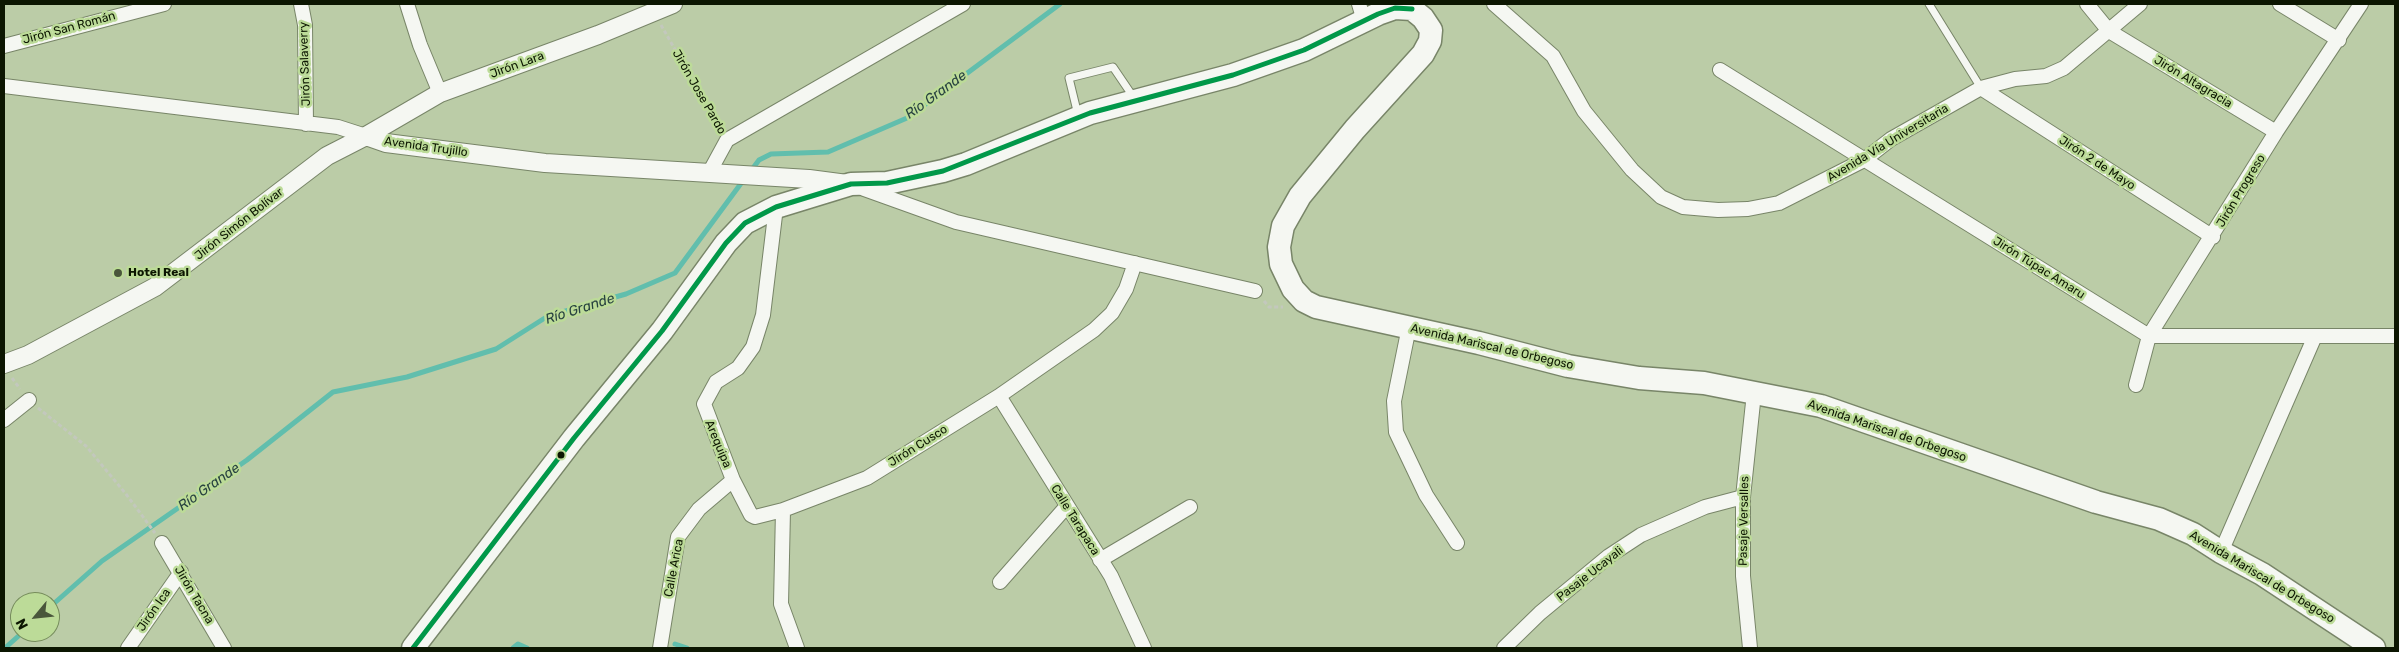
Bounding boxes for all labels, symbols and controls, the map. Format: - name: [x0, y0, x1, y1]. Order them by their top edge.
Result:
- street label: Jirón San Román: [21, 9, 117, 47]
- street label: Jirón Salaverry: [296, 22, 314, 106]
- street label: Jirón Jose Pardo: [669, 47, 729, 137]
- street label: Jirón Lara: [488, 49, 546, 81]
- street label: Jirón Altagracia: [2151, 53, 2235, 111]
- water label: Río Grande: [902, 67, 970, 123]
- street label: Avenida Vía Universitaria: [1825, 101, 1951, 185]
- street label: Jirón 2 de Mayo: [2056, 133, 2138, 193]
- street label: Avenida Trujillo: [383, 134, 469, 160]
- street label: Jirón Progreso: [2214, 152, 2268, 230]
- street label: Jirón Simón Bolívar: [192, 185, 286, 263]
- street label: Jirón Túpac Amaru: [1990, 234, 2088, 302]
- place label: Hotel Real: [128, 266, 189, 280]
- marker: Hotel Real: [112, 267, 124, 279]
- water label: Río Grande: [543, 290, 617, 328]
- street label: Avenida Mariscal de Orbegoso: [1409, 321, 1575, 373]
- street label: Avenida Mariscal de Orbegoso: [1806, 397, 1968, 465]
- street label: Arequipa: [702, 418, 734, 470]
- street label: Jirón Cusco: [886, 422, 950, 470]
- unlabelled marker: [556, 450, 566, 460]
- water label: Río Grande: [175, 460, 243, 514]
- street label: Pasaje Versalles: [1736, 476, 1752, 566]
- street label: Calle Tarapaca: [1048, 482, 1102, 558]
- street label: Avenida Mariscal de Orbegoso: [2187, 528, 2337, 626]
- street label: Calle Arica: [661, 538, 687, 598]
- street label: Pasaje Ucayali: [1554, 544, 1626, 604]
- street label: Jirón Tacna: [171, 563, 217, 627]
- street label: Jirón Ica: [134, 586, 174, 634]
- north arrow: [10, 592, 60, 642]
- text: N: [12, 615, 32, 632]

